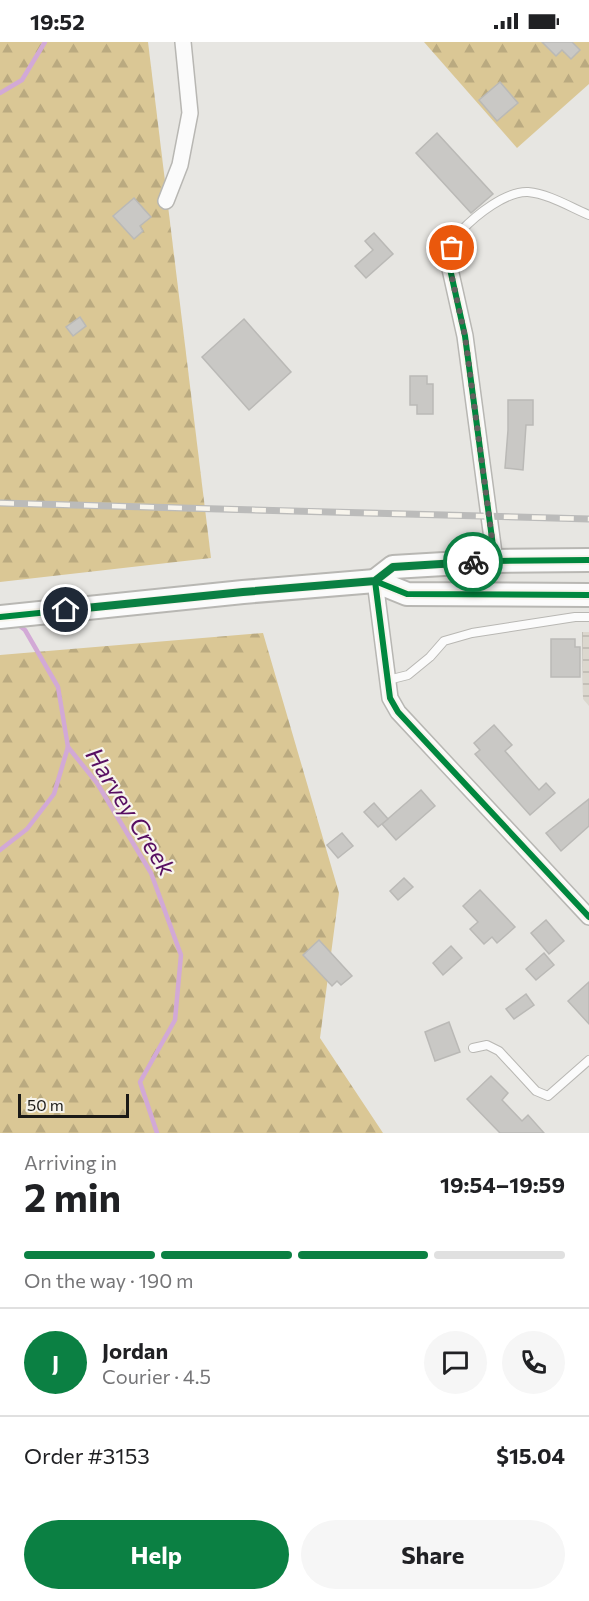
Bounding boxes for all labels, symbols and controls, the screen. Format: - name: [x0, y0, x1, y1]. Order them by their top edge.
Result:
- text: 19:52: [30, 8, 85, 35]
- pin: [426, 222, 477, 273]
- icon: bag: [435, 231, 468, 264]
- courier: [443, 532, 503, 592]
- icon: bike: [457, 546, 490, 579]
- pin: [40, 584, 91, 635]
- icon: home: [49, 593, 82, 626]
- water label: Harvey Creek: [80, 742, 183, 881]
- scale bar: [18, 1091, 129, 1118]
- text: 50 m: [27, 1095, 64, 1114]
- text: Arriving in: [24, 1150, 117, 1174]
- text: 19:54–19:59: [440, 1171, 565, 1198]
- text: 2 min: [24, 1172, 121, 1220]
- text: On the way · 190 m: [24, 1268, 193, 1292]
- button: chat: [424, 1331, 487, 1394]
- button: phone: [502, 1331, 565, 1394]
- text: Jordan: [102, 1337, 168, 1364]
- text: J: [52, 1349, 59, 1376]
- text: Courier · 4.5: [102, 1364, 211, 1388]
- text: Order #3153: [24, 1442, 150, 1469]
- text: $15.04: [496, 1442, 565, 1469]
- button: Help: [24, 1520, 289, 1589]
- button: Share: [301, 1520, 565, 1589]

